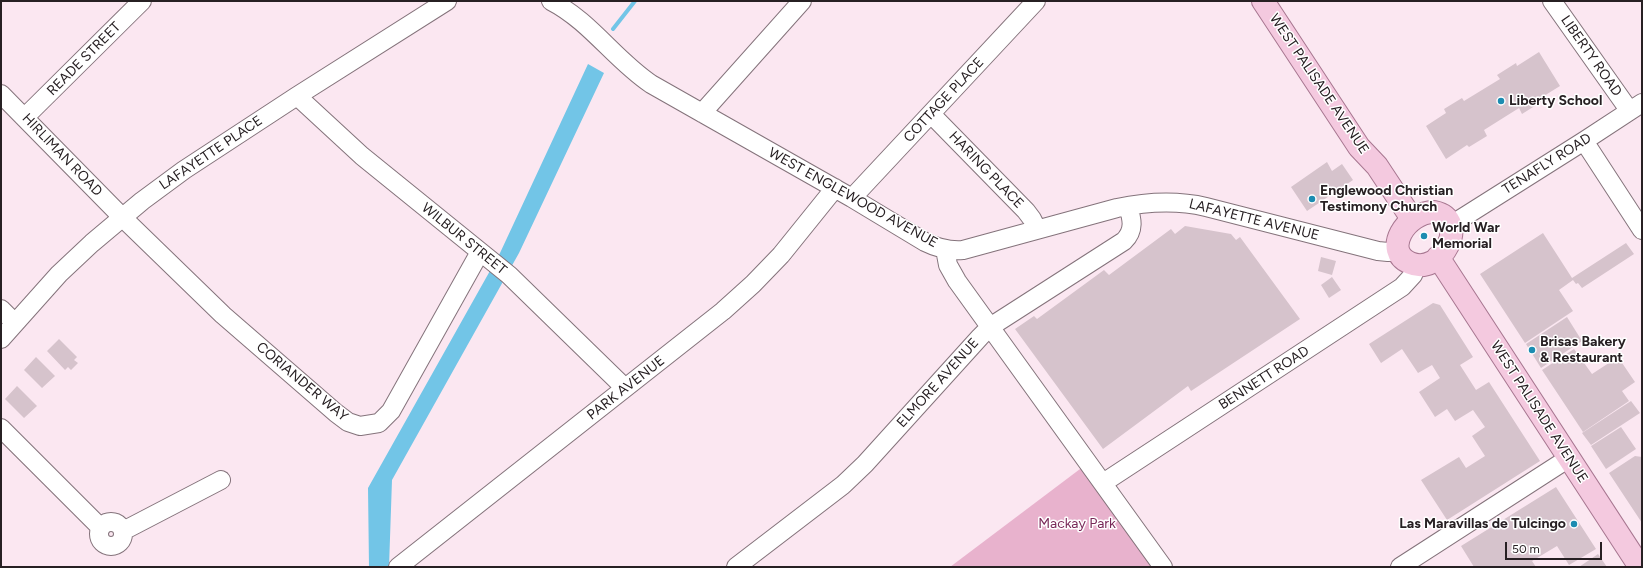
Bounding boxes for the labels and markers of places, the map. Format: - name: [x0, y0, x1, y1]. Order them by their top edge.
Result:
- place label: Liberty School: [1509, 93, 1602, 109]
- marker: Liberty School: [1496, 96, 1506, 106]
- place label: Englewood Christian Testimony Church: [1320, 183, 1453, 216]
- marker: Englewood Christian Testimony Church: [1307, 194, 1317, 204]
- place label: World War Memorial: [1432, 220, 1500, 252]
- marker: World War Memorial: [1419, 231, 1429, 241]
- place label: Brisas Bakery & Restaurant: [1540, 334, 1626, 366]
- marker: Brisas Bakery & Restaurant: [1527, 345, 1537, 355]
- place label: Las Maravillas de Tulcingo: [1399, 516, 1566, 532]
- marker: Las Maravillas de Tulcingo: [1569, 519, 1579, 529]

